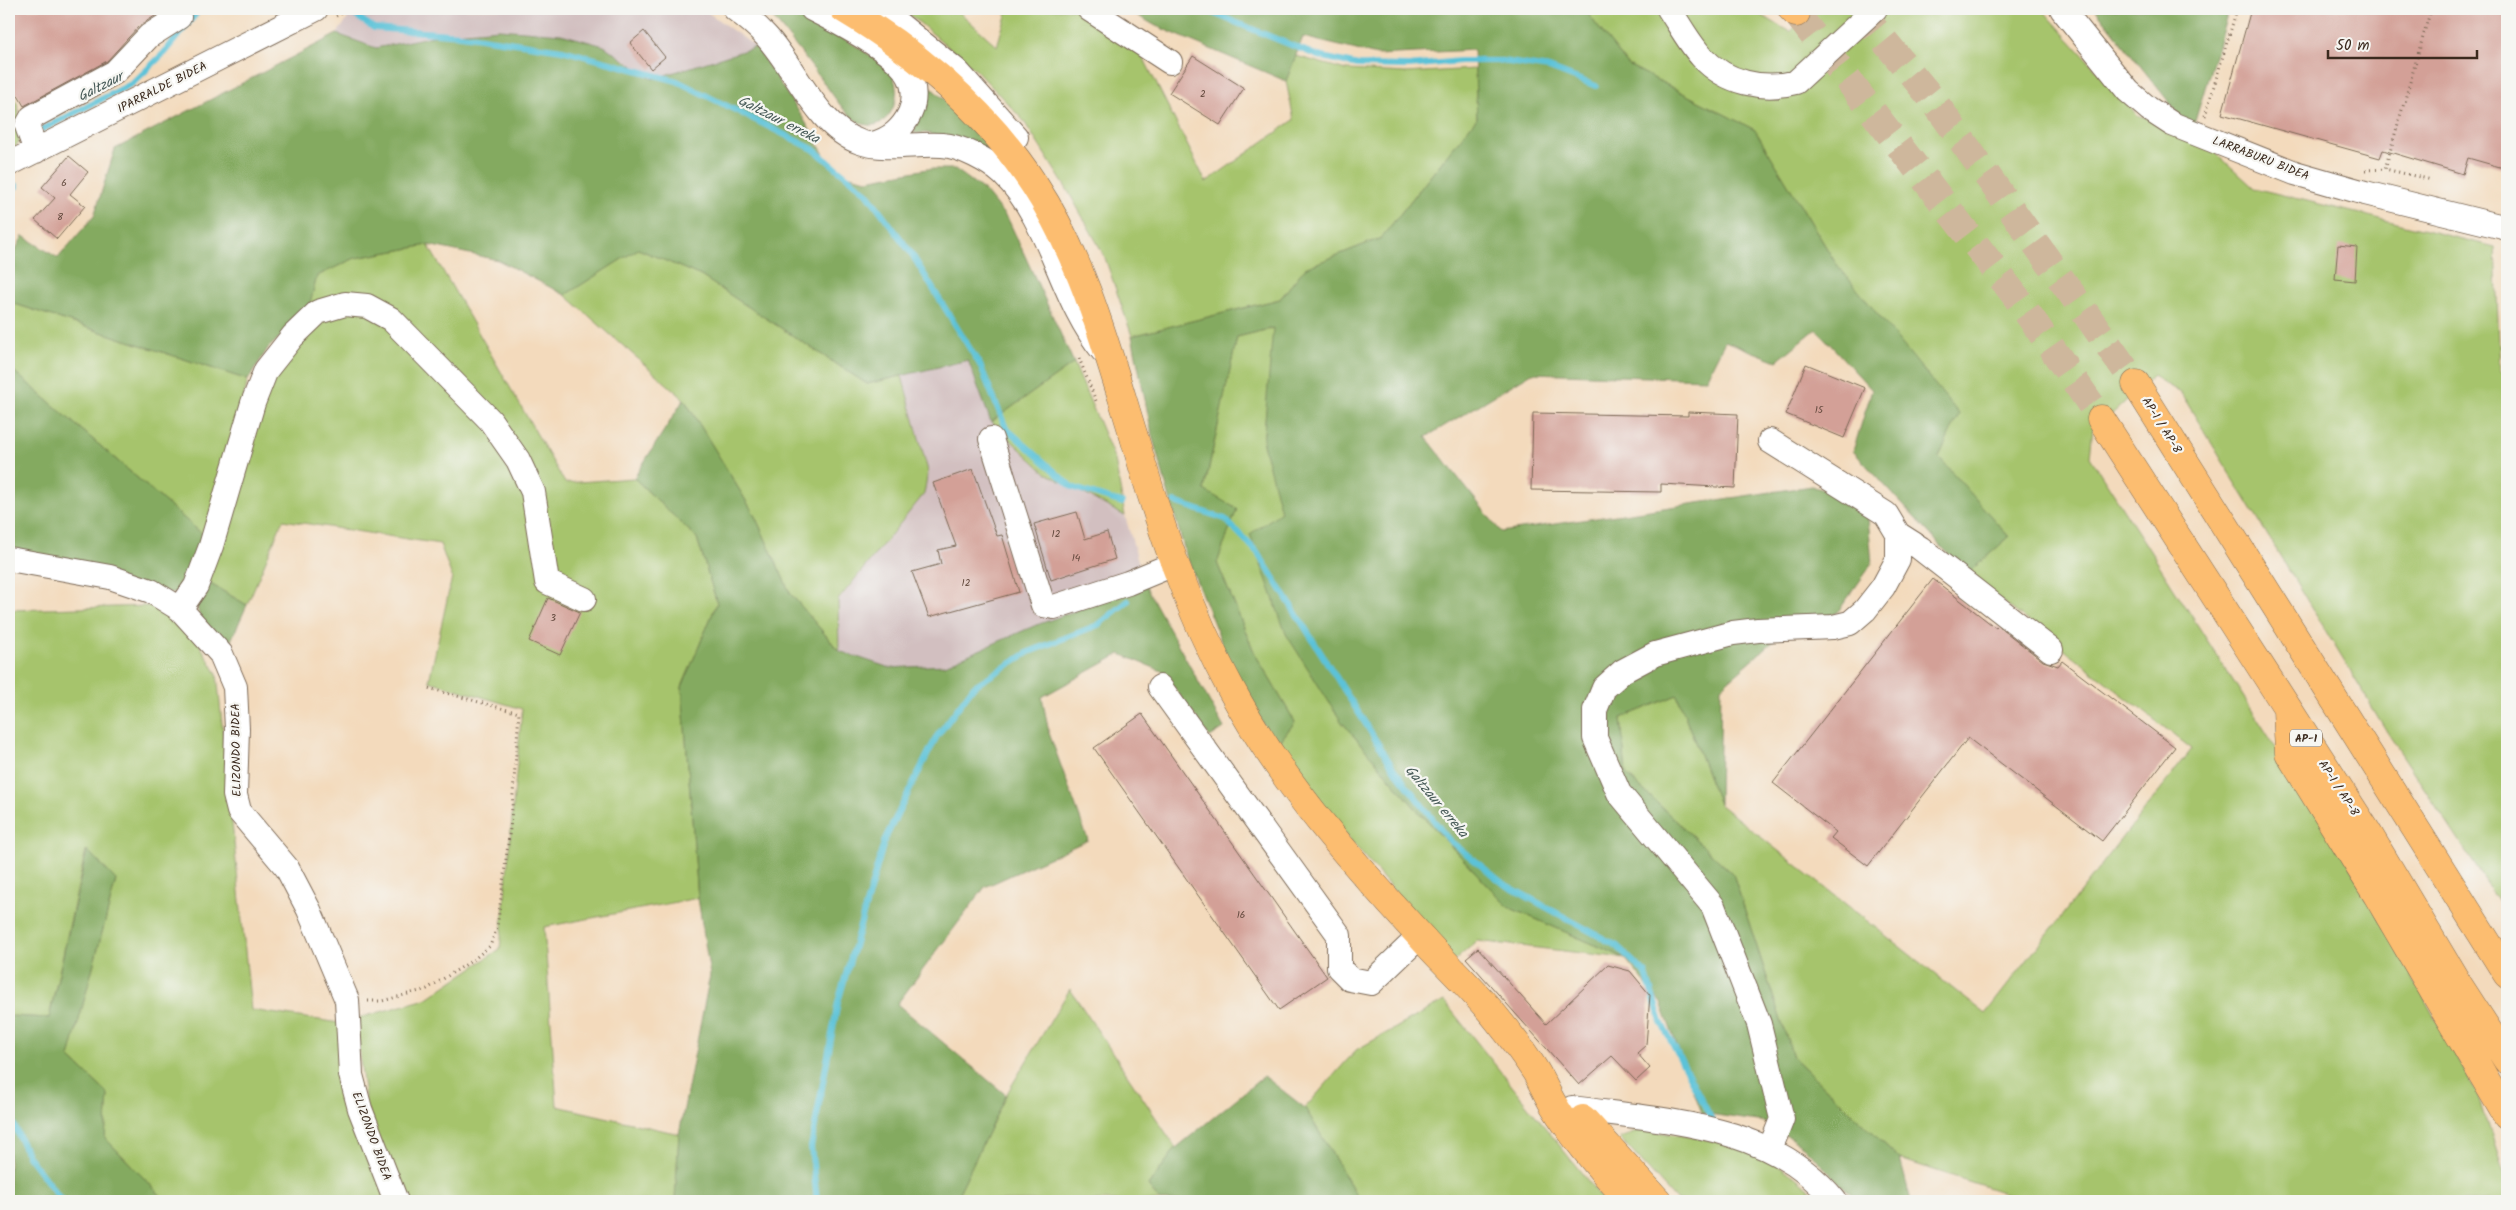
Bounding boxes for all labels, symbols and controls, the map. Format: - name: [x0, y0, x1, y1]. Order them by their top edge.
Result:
- scale bar: [2328, 28, 2477, 60]
- text: 50 m: [2336, 34, 2370, 58]
- street label: IPARRALDE BIDEA: [114, 57, 210, 118]
- water label: Galtzaur: [74, 65, 130, 108]
- house number: 2: [1200, 86, 1206, 102]
- water label: Galtzaur erreka: [734, 90, 824, 150]
- street label: LARRABURU BIDEA: [2210, 131, 2312, 186]
- house number: 6: [61, 175, 67, 191]
- house number: 8: [57, 209, 64, 225]
- street label: AP-1 / AP-8: [2137, 393, 2187, 458]
- house number: 15: [1815, 402, 1824, 418]
- house number: 12: [1052, 526, 1061, 542]
- house number: 14: [1072, 550, 1081, 566]
- house number: 12: [962, 575, 971, 591]
- house number: 3: [550, 610, 556, 626]
- street label: ELIZONDO BIDEA: [226, 703, 247, 797]
- road number: AP-1: [2290, 730, 2322, 746]
- street label: AP-1 / AP-8: [2313, 756, 2364, 821]
- water label: Galtzaur erreka: [1399, 761, 1474, 844]
- house number: 16: [1237, 907, 1245, 923]
- street label: ELIZONDO BIDEA: [347, 1089, 396, 1183]

